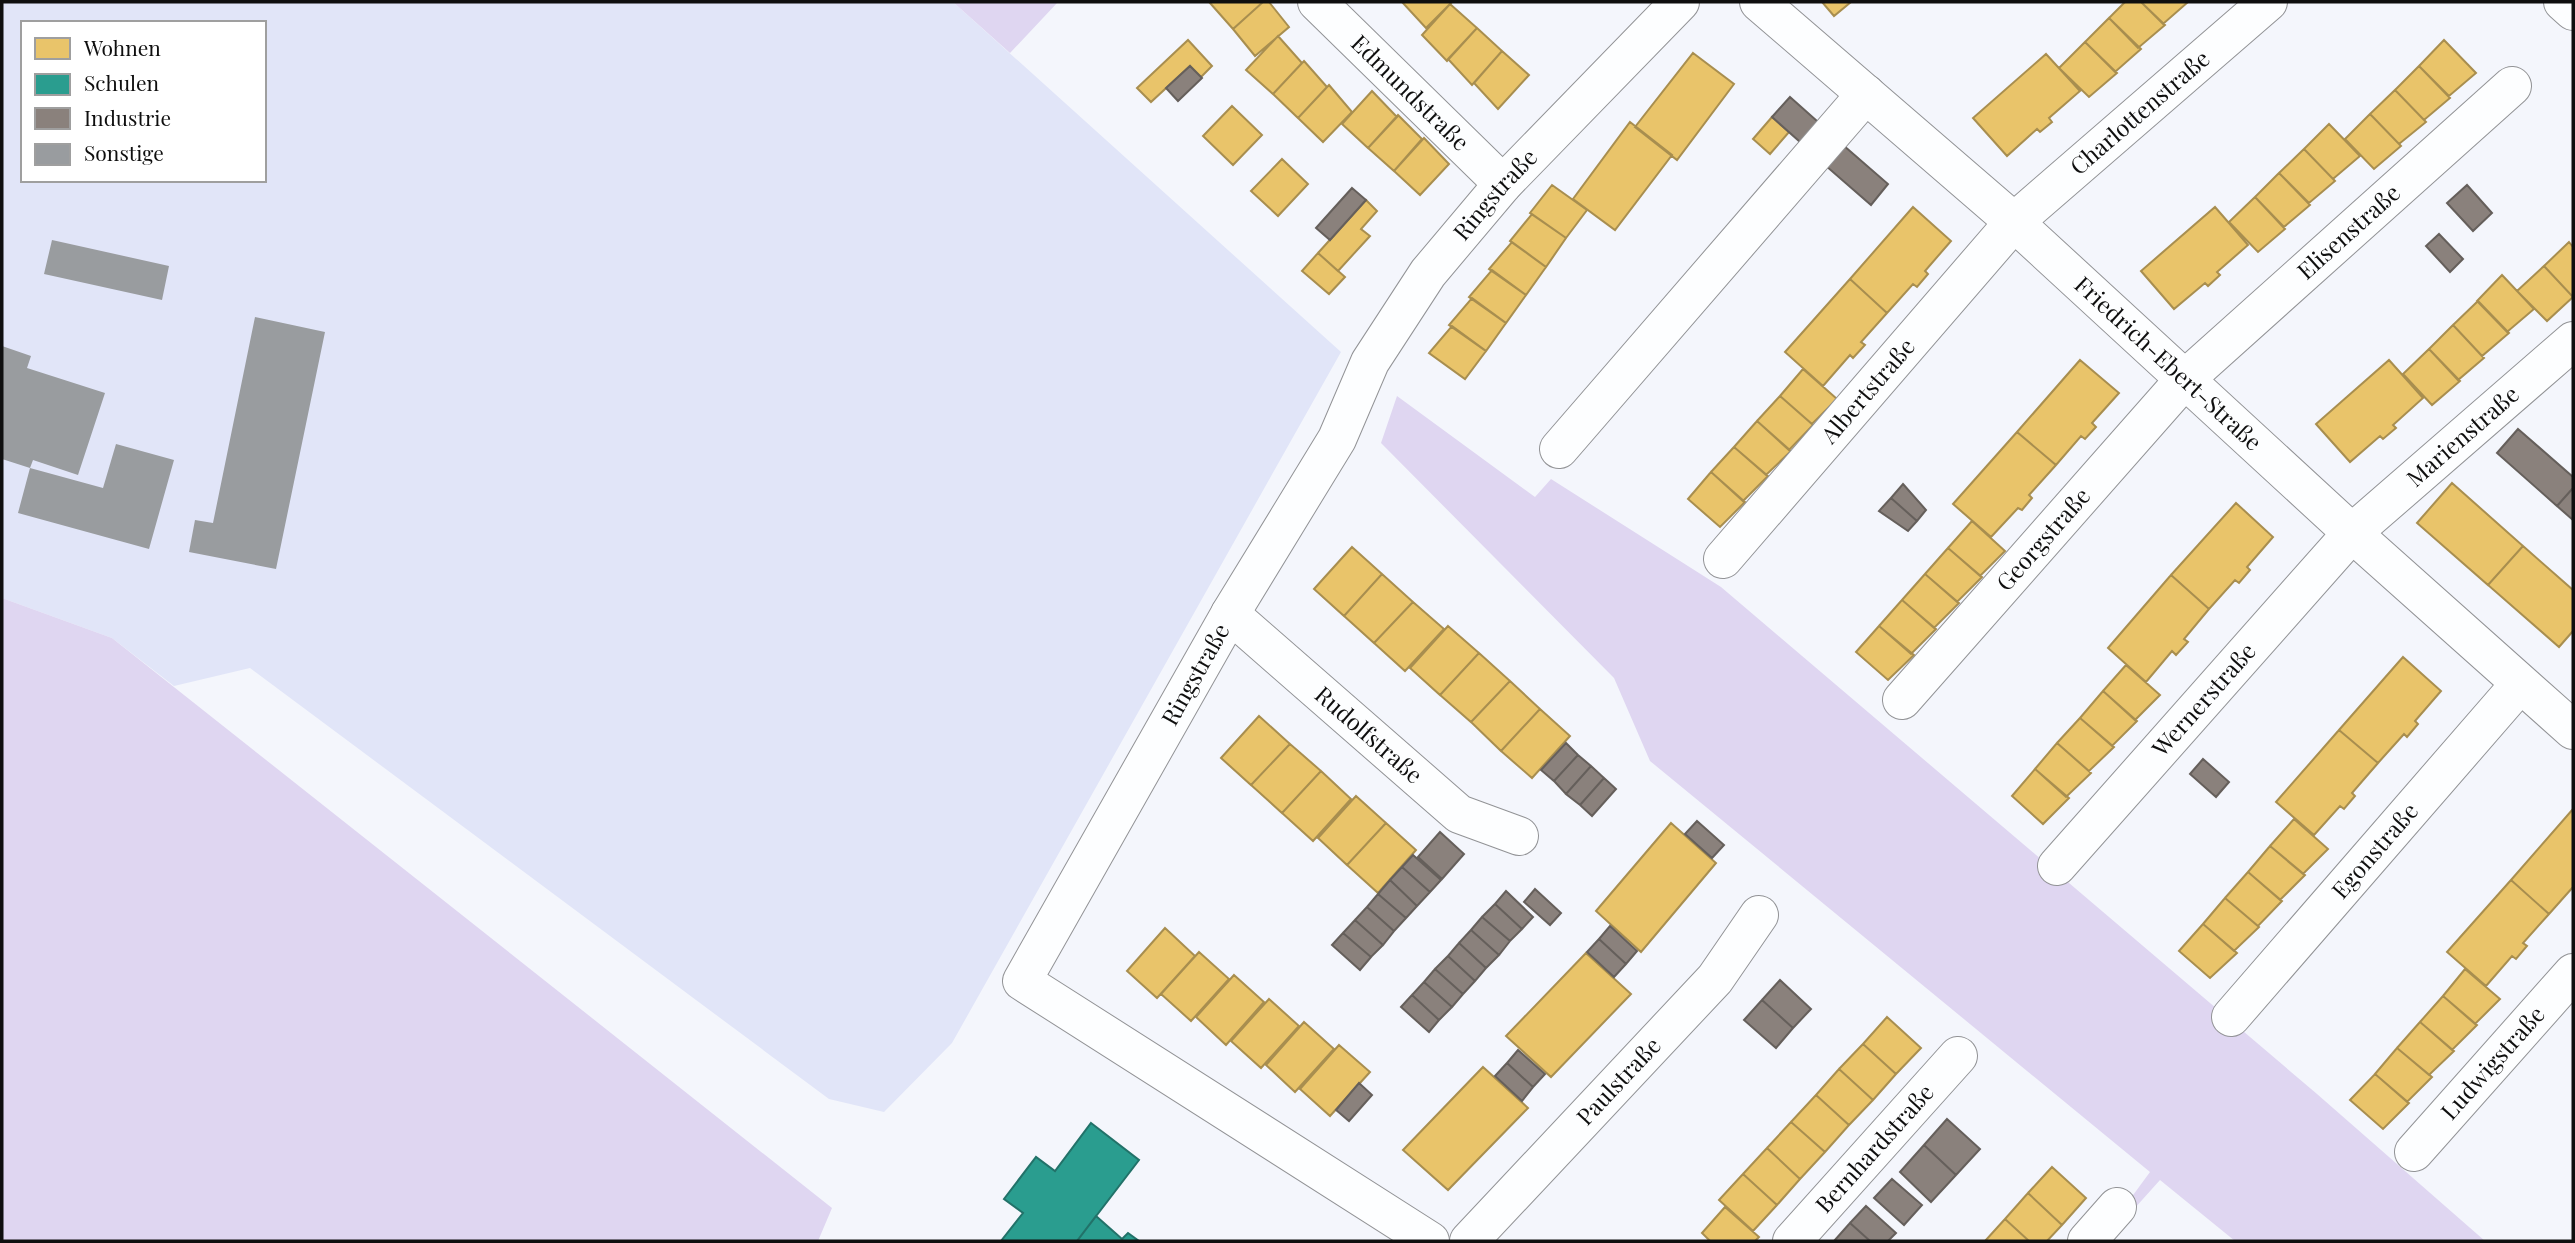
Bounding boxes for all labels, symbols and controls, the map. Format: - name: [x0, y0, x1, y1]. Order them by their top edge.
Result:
- legend: [21, 21, 266, 182]
- street label: Edmundstraße: [1345, 27, 1477, 157]
- text: Wohnen: [83, 33, 161, 61]
- street label: Charlottenstraße: [2063, 43, 2216, 181]
- text: Schulen: [84, 68, 160, 96]
- text: Industrie: [84, 103, 171, 131]
- text: Sonstige: [84, 138, 164, 166]
- street label: Ringstraße: [1445, 141, 1543, 246]
- street label: Elisenstraße: [2290, 177, 2406, 285]
- street label: Friedrich-Ebert-Straße: [2069, 269, 2269, 457]
- street label: Albertstraße: [1812, 331, 1921, 450]
- street label: Marienstraße: [2399, 378, 2525, 493]
- street label: Georgstraße: [1988, 480, 2096, 597]
- street label: Ringstraße: [1153, 617, 1236, 730]
- street label: Wernerstraße: [2144, 635, 2262, 763]
- street label: Rudolfstraße: [1309, 678, 1430, 789]
- street label: Egonstraße: [2324, 795, 2424, 904]
- street label: Ludwigstraße: [2433, 999, 2551, 1125]
- street label: Paulstraße: [1569, 1030, 1667, 1131]
- street label: Bernhardstraße: [1808, 1077, 1940, 1219]

